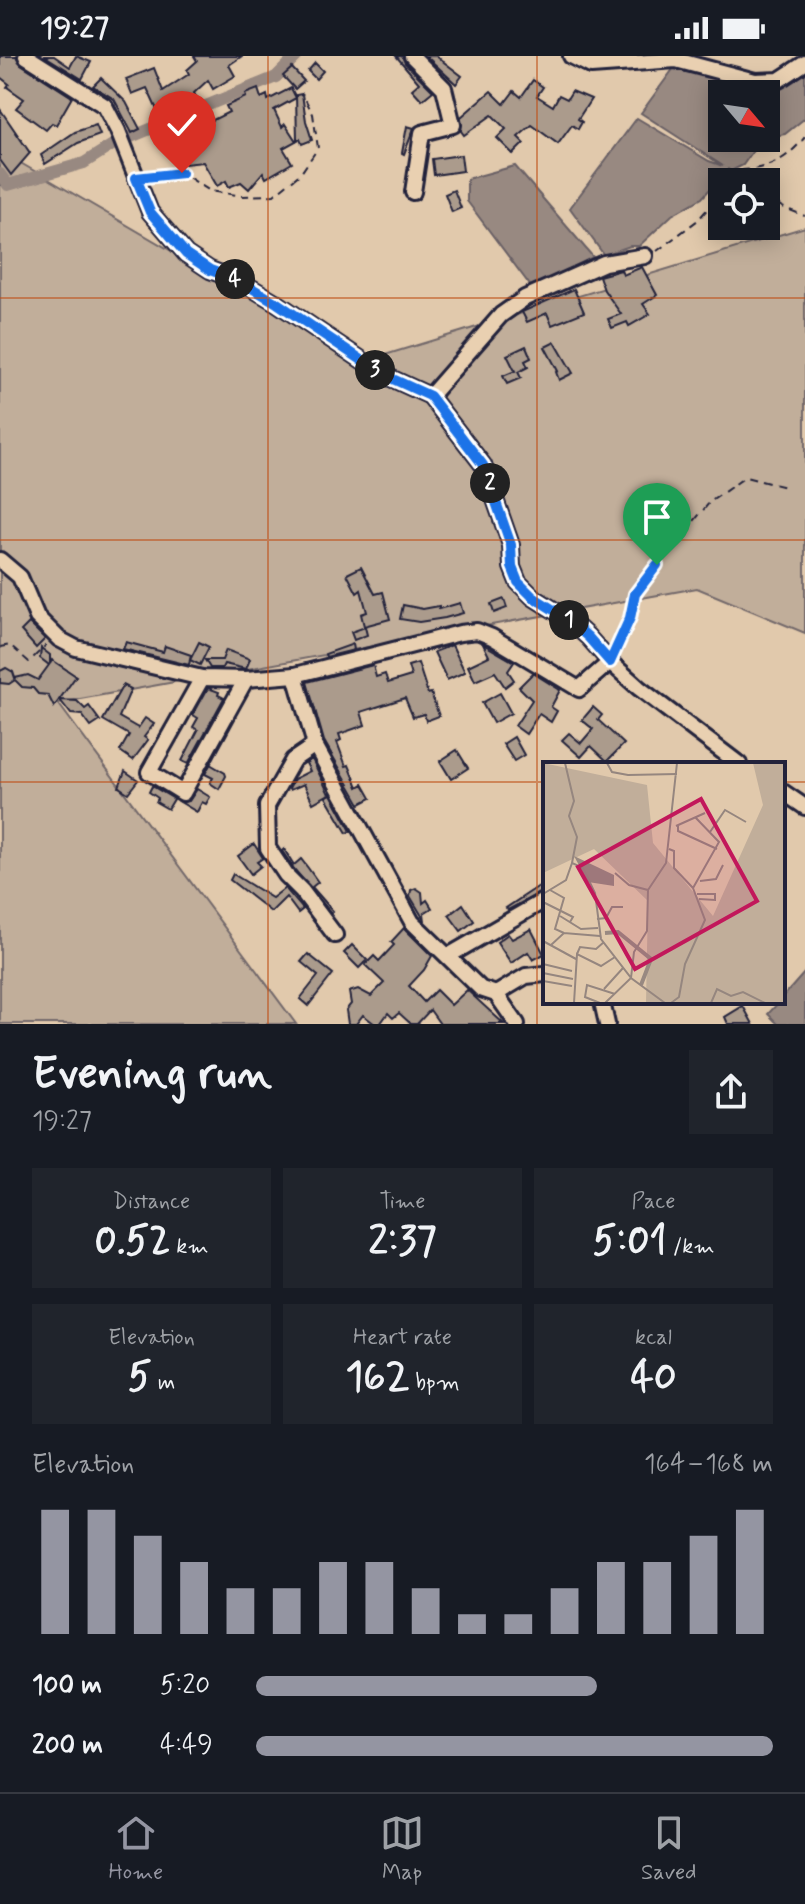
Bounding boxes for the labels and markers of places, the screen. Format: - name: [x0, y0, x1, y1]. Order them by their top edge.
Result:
- pin: [148, 91, 216, 173]
- pin: 4: [215, 259, 255, 299]
- pin: 3: [355, 350, 395, 390]
- pin: 2: [470, 463, 510, 503]
- pin: [623, 483, 691, 565]
- pin: 1: [549, 600, 589, 640]

